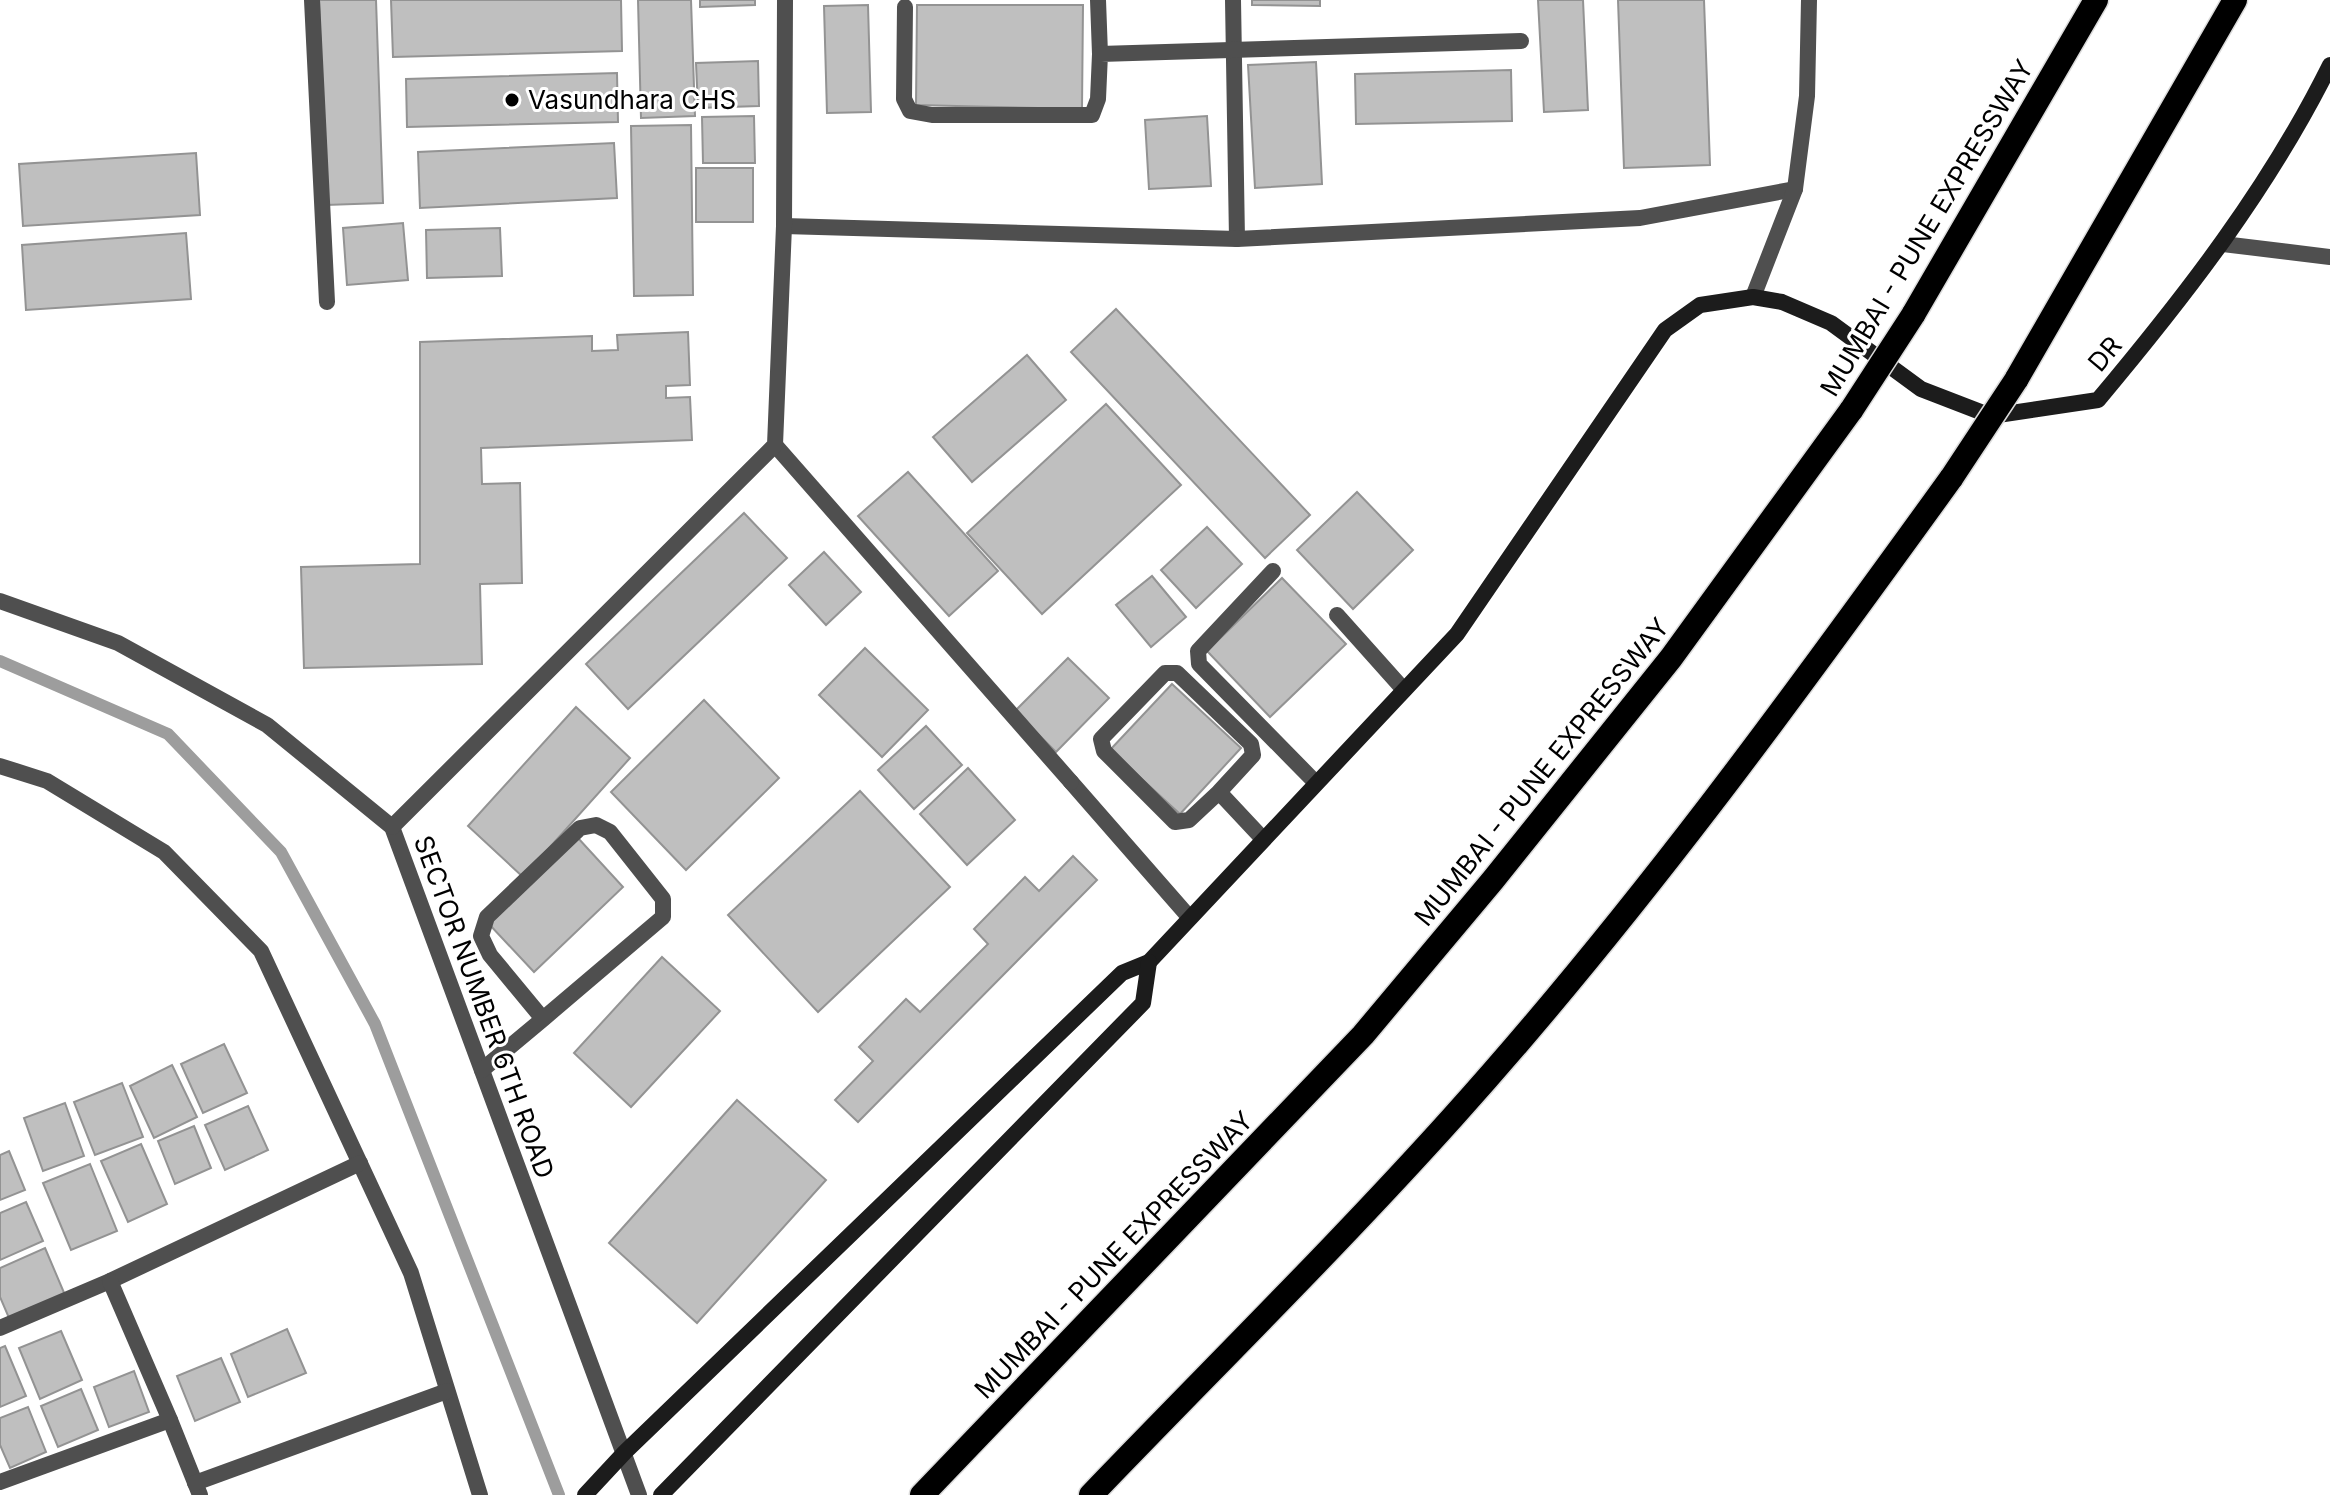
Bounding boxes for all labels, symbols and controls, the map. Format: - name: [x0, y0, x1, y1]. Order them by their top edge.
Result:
- street label: MUMBAI - PUNE EXPRESSWAY: [1814, 54, 2039, 402]
- place label: Vasundhara CHS: [528, 84, 736, 115]
- marker: Vasundhara CHS: [503, 91, 521, 109]
- street label: DR: [2081, 330, 2128, 377]
- street label: MUMBAI - PUNE EXPRESSWAY: [1408, 612, 1675, 932]
- street label: SECTOR NUMBER 6TH ROAD: [408, 831, 561, 1182]
- street label: MUMBAI - PUNE EXPRESSWAY: [968, 1105, 1259, 1405]

